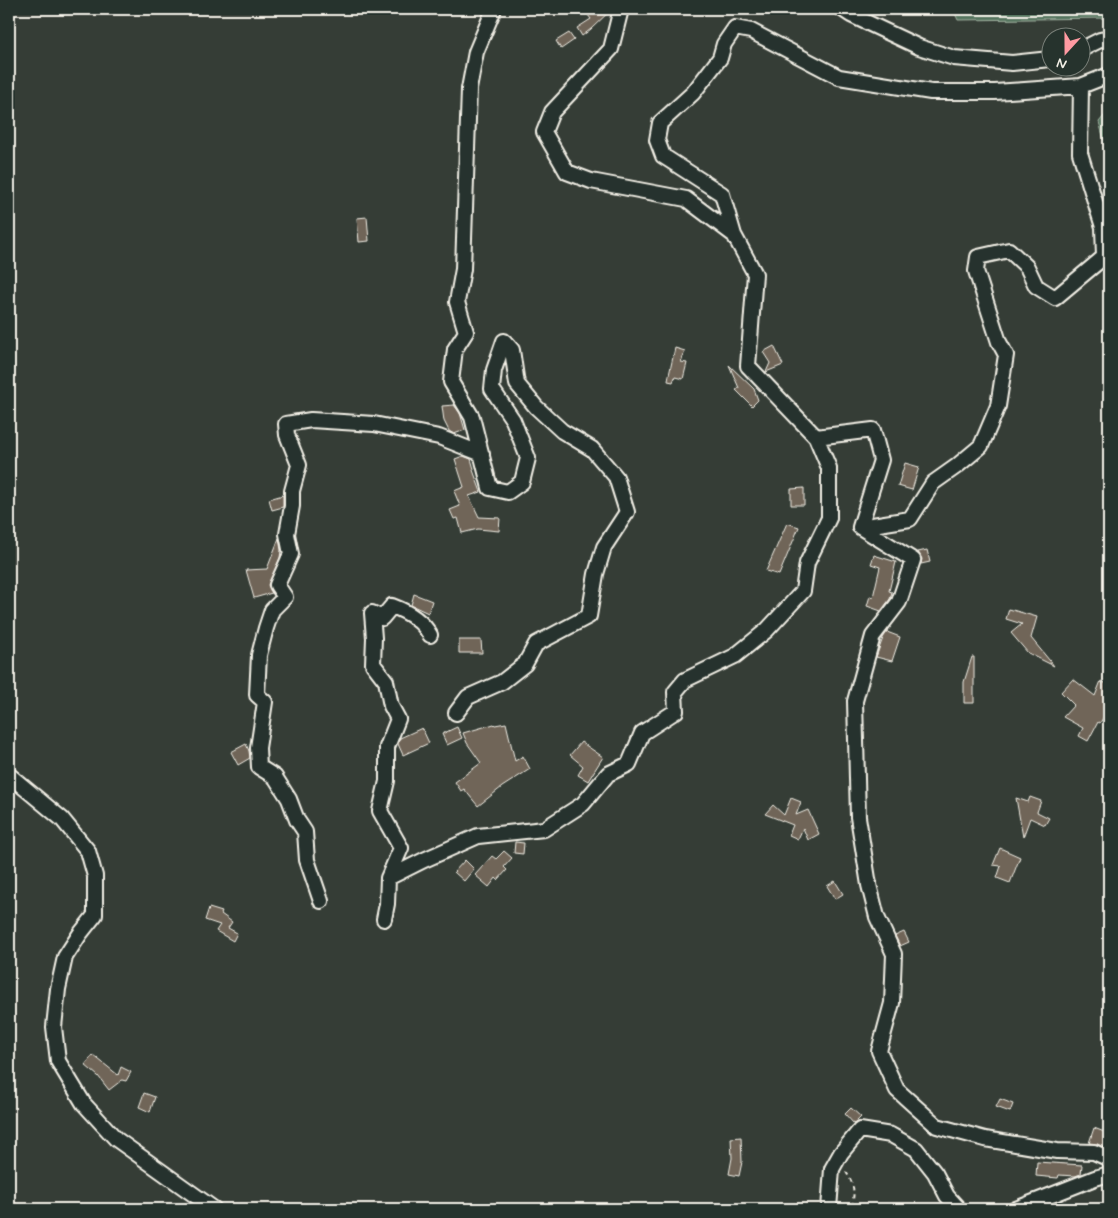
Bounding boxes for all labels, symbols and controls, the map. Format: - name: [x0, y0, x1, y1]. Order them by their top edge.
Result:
- north arrow: [1040, 28, 1090, 78]
- text: N: [1054, 53, 1069, 73]

